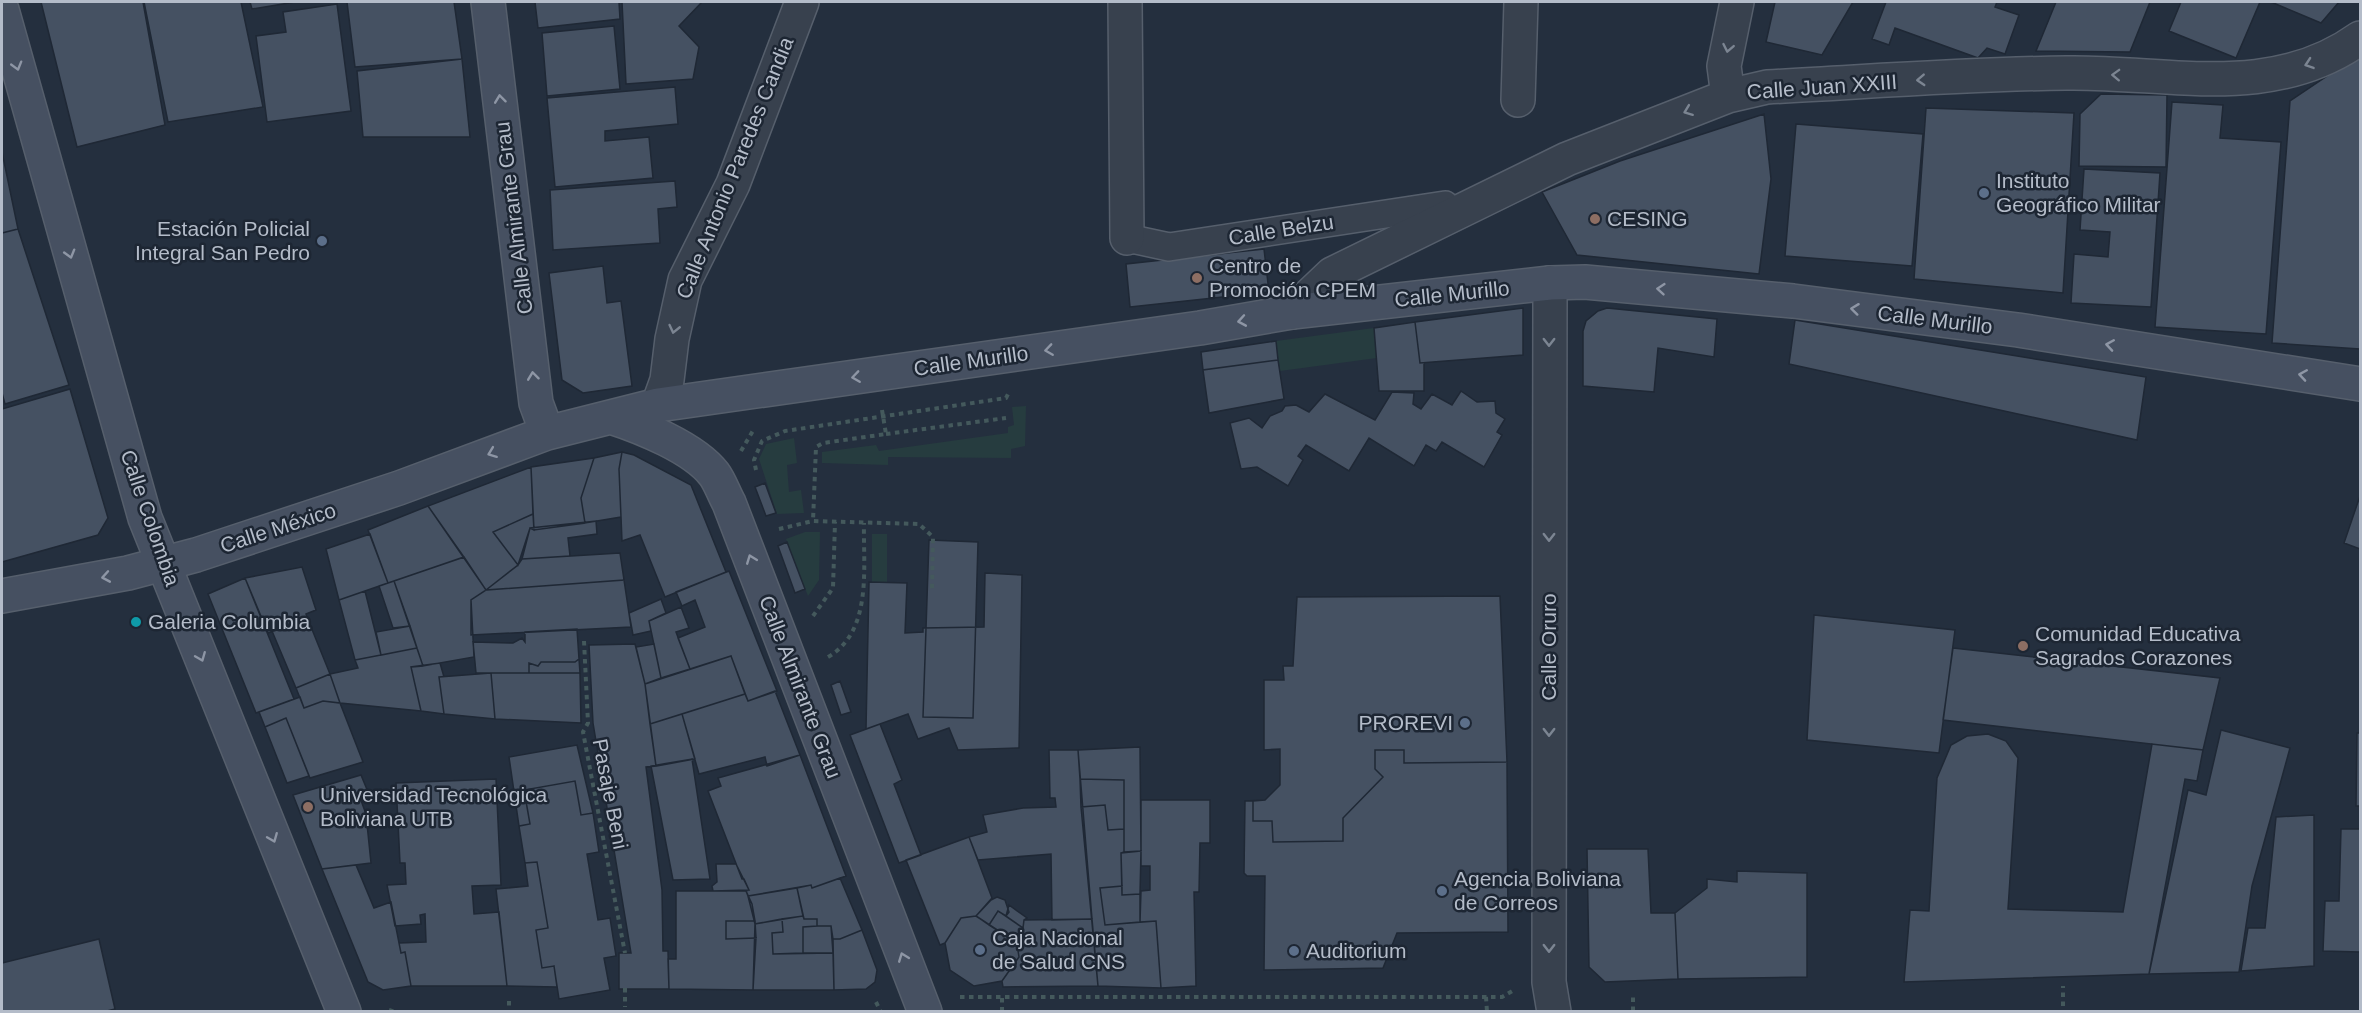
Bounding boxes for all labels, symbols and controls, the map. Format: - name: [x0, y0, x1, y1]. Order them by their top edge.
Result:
- street label: Calle Antonio Paredes Candia: [671, 33, 798, 302]
- one-way arrow: [1722, 43, 1735, 53]
- one-way arrow: [2304, 57, 2315, 70]
- one-way arrow: [10, 61, 23, 71]
- one-way arrow: [2112, 68, 2121, 81]
- street label: Calle Juan XXIII: [1746, 70, 1898, 103]
- one-way arrow: [1917, 73, 1926, 86]
- one-way arrow: [494, 94, 507, 104]
- one-way arrow: [1684, 104, 1695, 116]
- street label: Calle Almirante Grau: [490, 121, 537, 316]
- place label: Instituto Geográfico Militar: [1996, 169, 2161, 216]
- marker: Instituto Geográfico Militar: [1977, 186, 1991, 200]
- place label: CESING: [1607, 207, 1688, 230]
- street label: Calle Belzu: [1227, 210, 1335, 249]
- marker: CESING: [1588, 212, 1602, 226]
- place label: Estación Policial Integral San Pedro: [135, 217, 310, 264]
- marker: Estación Policial Integral San Pedro: [315, 234, 329, 248]
- one-way arrow: [63, 248, 75, 259]
- place label: Centro de Promoción CPEM: [1209, 254, 1376, 301]
- marker: Centro de Promoción CPEM: [1190, 271, 1204, 285]
- street label: Calle Murillo: [1393, 276, 1511, 311]
- one-way arrow: [1656, 283, 1665, 296]
- street label: Calle Murillo: [1876, 301, 1994, 338]
- one-way arrow: [1850, 303, 1859, 316]
- one-way arrow: [1238, 314, 1248, 327]
- one-way arrow: [668, 324, 681, 334]
- one-way arrow: [1543, 337, 1555, 346]
- one-way arrow: [2105, 339, 2115, 351]
- street label: Calle Murillo: [912, 341, 1030, 380]
- one-way arrow: [1045, 343, 1054, 355]
- one-way arrow: [2298, 370, 2307, 382]
- one-way arrow: [527, 371, 540, 381]
- one-way arrow: [852, 371, 861, 383]
- one-way arrow: [487, 446, 498, 459]
- street label: Calle Colombia: [116, 447, 185, 589]
- street label: Calle México: [217, 498, 339, 557]
- one-way arrow: [1543, 532, 1555, 541]
- one-way arrow: [746, 555, 758, 566]
- one-way arrow: [101, 570, 111, 582]
- street label: Calle Almirante Grau: [755, 592, 846, 781]
- street label: Calle Oruro: [1537, 593, 1560, 701]
- place label: Galeria Columbia: [148, 610, 311, 633]
- marker: Galeria Columbia: [129, 615, 143, 629]
- place label: Comunidad Educativa Sagrados Corazones: [2035, 622, 2241, 669]
- marker: Comunidad Educativa Sagrados Corazones: [2016, 639, 2030, 653]
- one-way arrow: [193, 651, 206, 662]
- place label: PROREVI: [1358, 711, 1453, 734]
- marker: PROREVI: [1458, 716, 1472, 730]
- one-way arrow: [1543, 727, 1555, 736]
- street label: Pasaje Beni: [589, 737, 632, 851]
- place label: Universidad Tecnológica Boliviana UTB: [320, 783, 548, 830]
- marker: Universidad Tecnológica Boliviana UTB: [301, 800, 315, 814]
- one-way arrow: [266, 832, 278, 843]
- place label: Agencia Boliviana de Correos: [1454, 867, 1621, 914]
- marker: Agencia Boliviana de Correos: [1435, 884, 1449, 898]
- place label: Caja Nacional de Salud CNS: [992, 926, 1125, 973]
- place label: Auditorium: [1306, 939, 1406, 962]
- marker: Caja Nacional de Salud CNS: [973, 943, 987, 957]
- one-way arrow: [1543, 943, 1555, 952]
- marker: Auditorium: [1287, 944, 1301, 958]
- one-way arrow: [898, 952, 910, 963]

